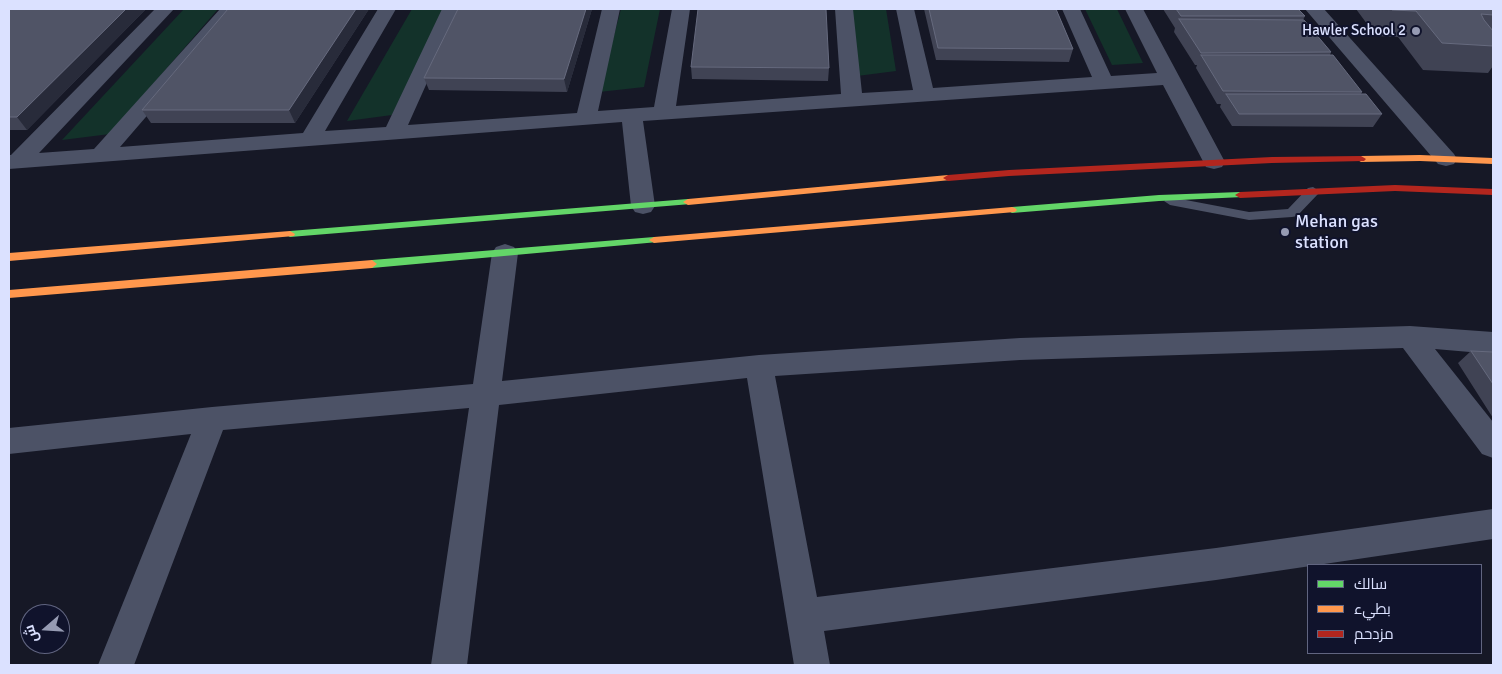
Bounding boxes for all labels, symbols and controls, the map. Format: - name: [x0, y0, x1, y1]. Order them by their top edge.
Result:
- place label: Hawler School 2: [1302, 22, 1406, 40]
- marker: Hawler School 2: [1410, 25, 1422, 37]
- place label: Mehan gas station: [1295, 211, 1378, 253]
- marker: Mehan gas station: [1279, 226, 1291, 238]
- legend: [1307, 564, 1482, 654]
- text: سالك: [1354, 575, 1387, 593]
- text: بطيء: [1354, 600, 1391, 618]
- north arrow: [20, 604, 70, 654]
- text: ش: [20, 622, 42, 645]
- text: مزدحم: [1354, 625, 1394, 643]

